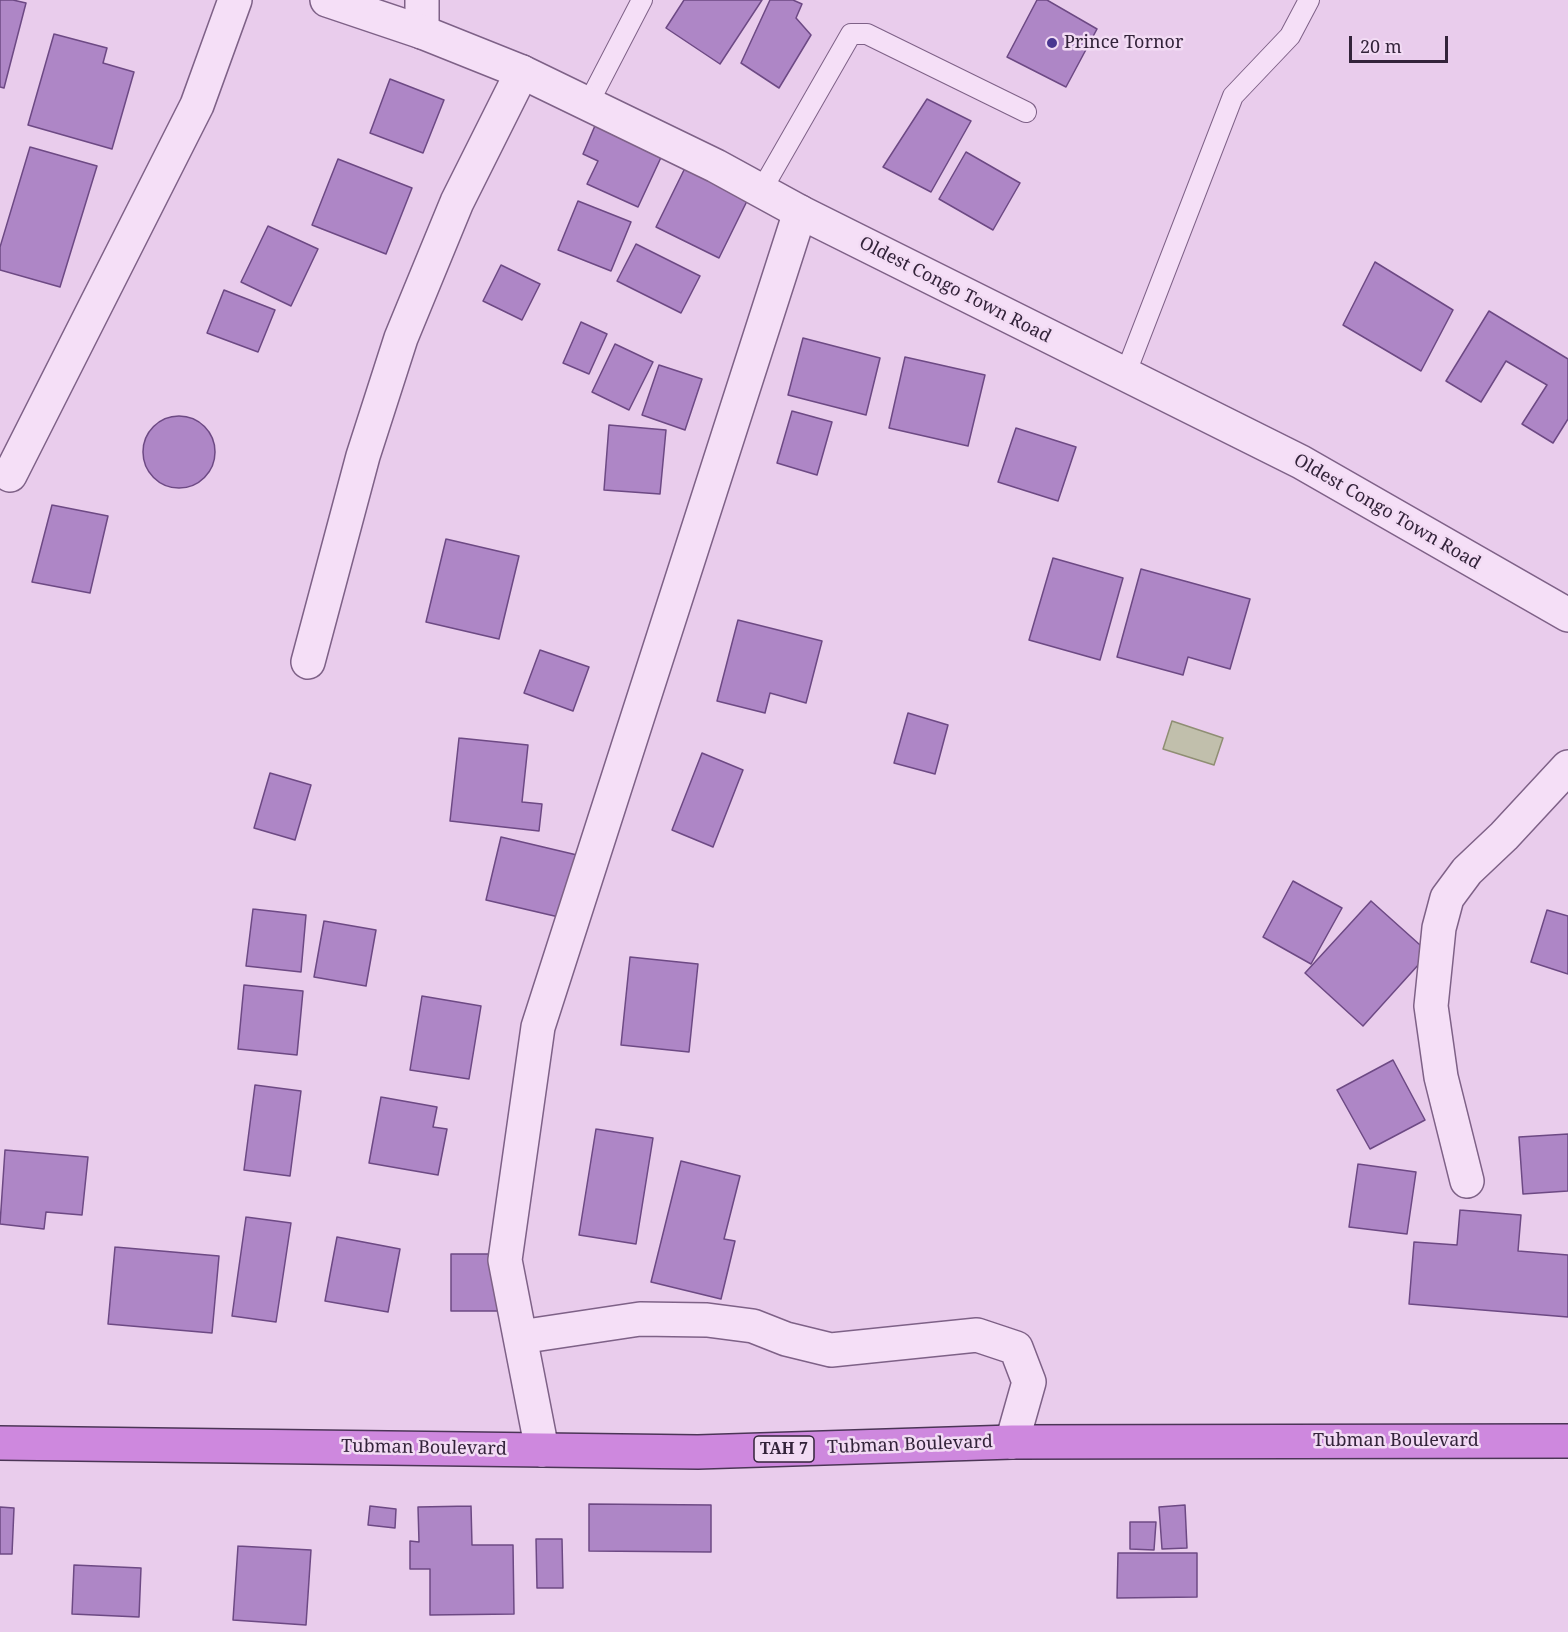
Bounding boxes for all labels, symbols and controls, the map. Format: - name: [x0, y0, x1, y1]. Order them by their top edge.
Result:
- scale bar: [1352, 24, 1451, 62]
- place label: Prince Tornor: [1064, 32, 1183, 54]
- text: 20 m: [1360, 34, 1402, 58]
- marker: Prince Tornor: [1045, 36, 1059, 50]
- street label: Oldest Congo Town Road: [856, 232, 1054, 348]
- street label: Oldest Congo Town Road: [1290, 450, 1484, 574]
- street label: Tubman Boulevard: [1313, 1430, 1479, 1452]
- street label: Tubman Boulevard: [827, 1431, 993, 1459]
- street label: Tubman Boulevard: [341, 1436, 507, 1460]
- road number: TAH 7: [754, 1436, 814, 1462]

